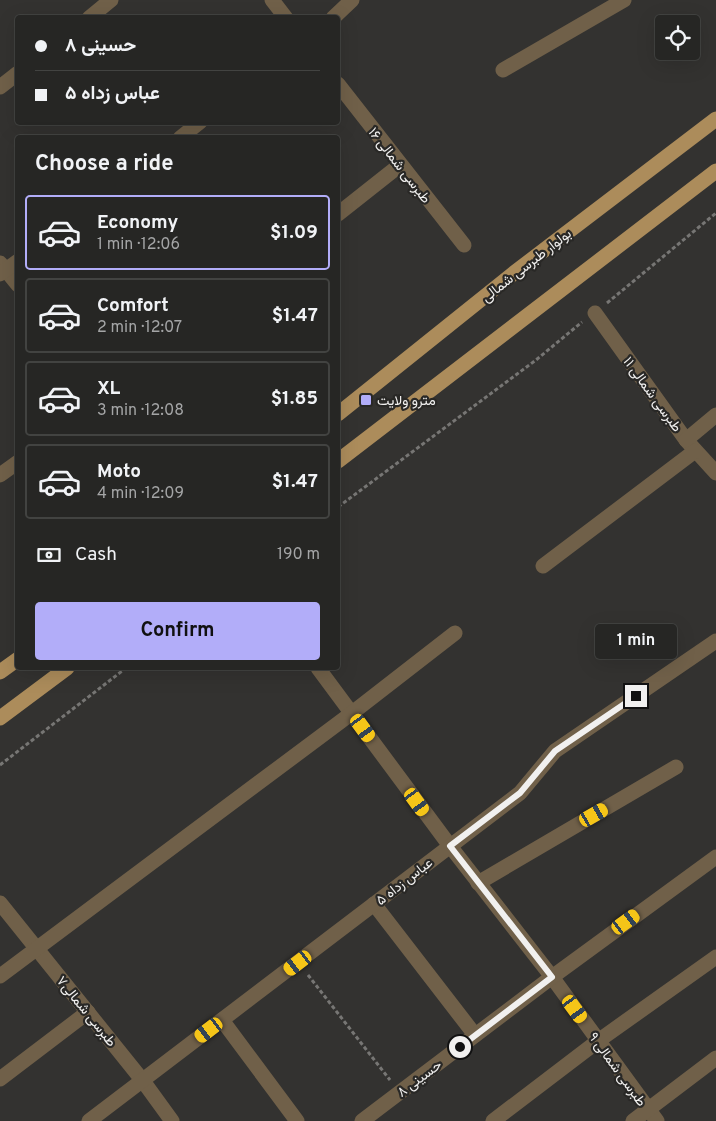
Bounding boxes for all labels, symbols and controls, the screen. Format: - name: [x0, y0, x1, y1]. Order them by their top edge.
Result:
- map controls: [655, 15, 700, 60]
- button: locate: [655, 15, 700, 60]
- text: حسینی ۸: [65, 34, 136, 58]
- text: عباس زداه ۵: [65, 82, 160, 106]
- street label: طبرسی شمالی ۱۶: [364, 125, 434, 207]
- text: Choose a ride: [35, 151, 173, 178]
- icon: car: [37, 210, 82, 255]
- text: Economy: [97, 211, 178, 235]
- text: $1.09: [270, 221, 318, 245]
- street label: بولوار طبرسی شمالی: [479, 226, 575, 307]
- text: 1 min · 12:06: [97, 235, 180, 255]
- icon: car: [37, 293, 82, 338]
- text: Comfort: [97, 294, 169, 318]
- text: $1.47: [272, 304, 318, 328]
- text: 2 min · 12:07: [97, 318, 182, 338]
- street label: طبرسی شمالی ۱۱: [619, 354, 685, 436]
- icon: car: [37, 376, 82, 421]
- text: XL: [97, 377, 120, 401]
- text: $1.85: [271, 387, 318, 411]
- marker: مترو ولایت: [359, 393, 373, 407]
- place label: مترو ولایت: [377, 393, 436, 410]
- text: 3 min · 12:08: [97, 401, 184, 421]
- icon: car: [37, 459, 82, 504]
- text: Moto: [97, 460, 141, 484]
- text: $1.47: [272, 470, 318, 494]
- text: 4 min · 12:09: [97, 484, 184, 504]
- icon: cash: [35, 541, 63, 569]
- text: Cash: [75, 543, 117, 567]
- text: 190 m: [277, 545, 320, 565]
- button: Confirm: [35, 602, 320, 660]
- callout: 1 min: [595, 624, 677, 658]
- text: 1 min: [617, 631, 655, 651]
- route end: [625, 685, 647, 707]
- car: [348, 711, 377, 745]
- car: [402, 785, 431, 819]
- car: [577, 801, 610, 829]
- street label: عباس زداه ۵: [373, 855, 437, 910]
- car: [609, 907, 642, 937]
- car: [281, 948, 314, 978]
- street label: طبرسی شمالی۷: [52, 973, 119, 1051]
- car: [560, 992, 589, 1026]
- car: [192, 1015, 225, 1045]
- street label: طبرسی شمالی ۹: [584, 1029, 649, 1110]
- route start: [449, 1036, 471, 1058]
- street label: حسینی ۸: [394, 1057, 446, 1102]

